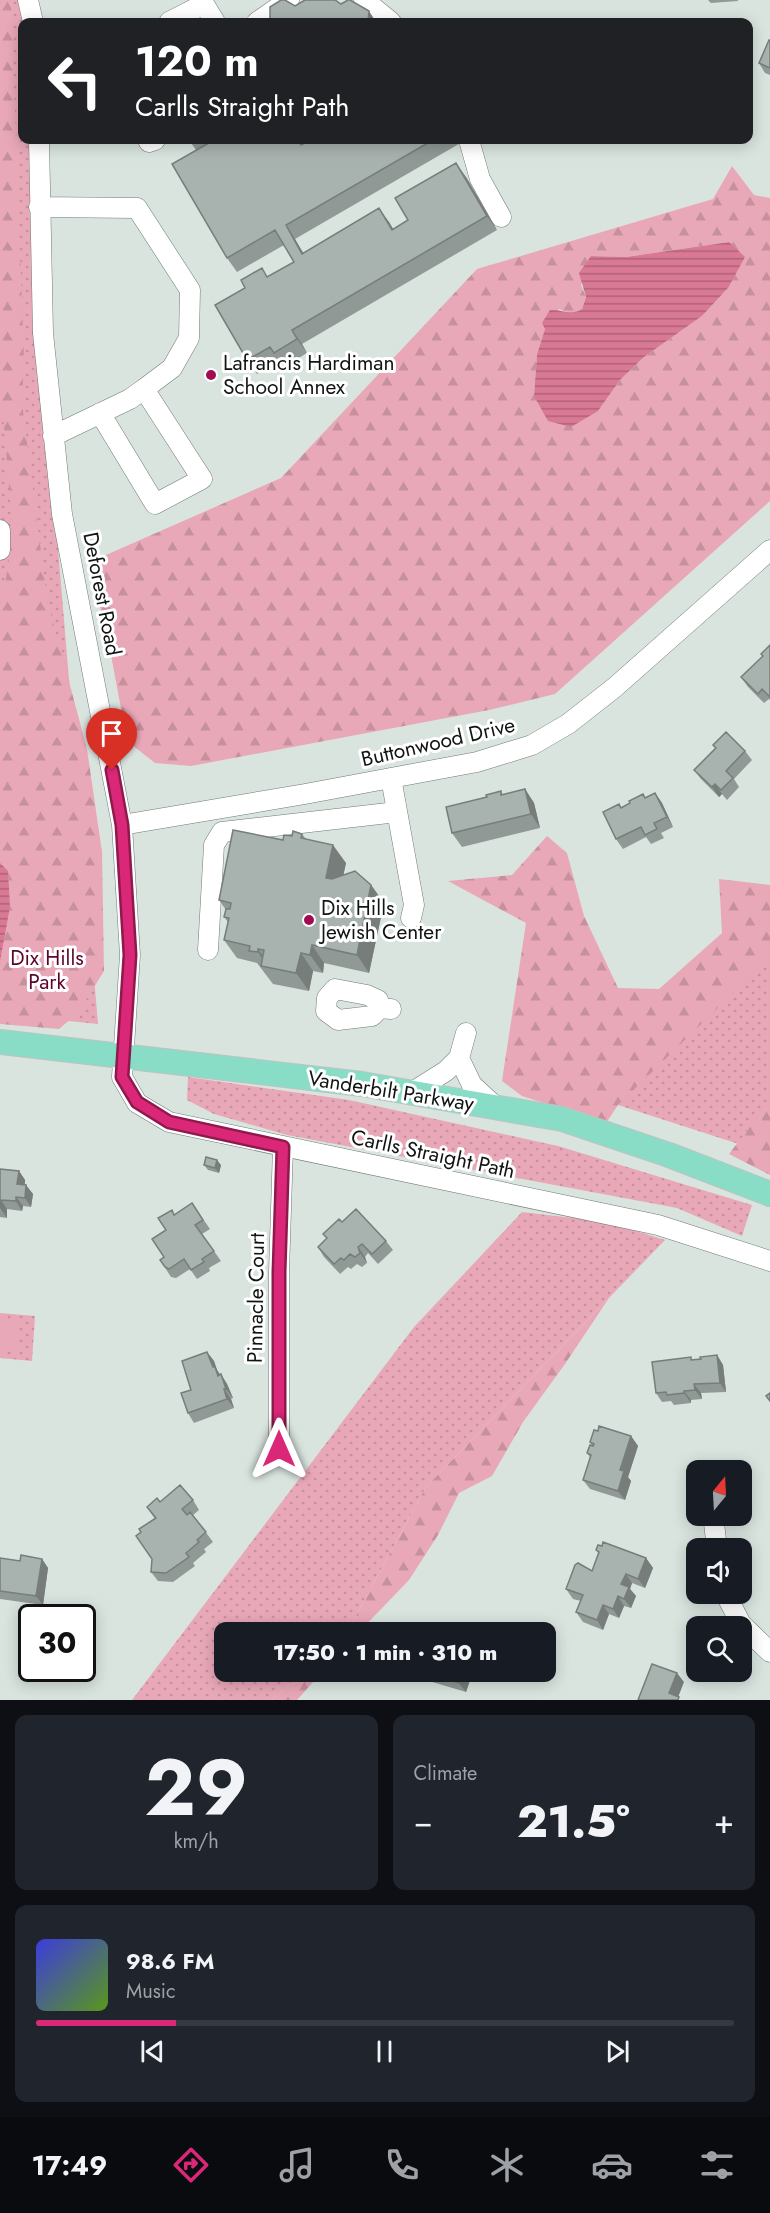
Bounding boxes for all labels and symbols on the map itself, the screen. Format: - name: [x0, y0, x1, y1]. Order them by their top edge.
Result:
- place label: Lafrancis Hardiman School Annex: [223, 348, 394, 402]
- marker: Lafrancis Hardiman School Annex: [204, 368, 218, 382]
- street label: Deforest Road: [75, 530, 129, 658]
- pin: [86, 708, 137, 770]
- street label: Buttonwood Drive: [358, 710, 518, 774]
- place label: Dix Hills Jewish Center: [318, 893, 442, 947]
- marker: Dix Hills Jewish Center: [302, 913, 316, 927]
- park label: Dix Hills Park: [10, 943, 84, 997]
- street label: Vanderbilt Parkway: [306, 1063, 477, 1119]
- street label: Carlls Straight Path: [348, 1122, 518, 1186]
- street label: Pinnacle Court: [240, 1233, 272, 1363]
- position arrow: [247, 1417, 311, 1481]
- north arrow: [686, 1460, 752, 1526]
- speed limit sign: 30: [18, 1604, 96, 1682]

